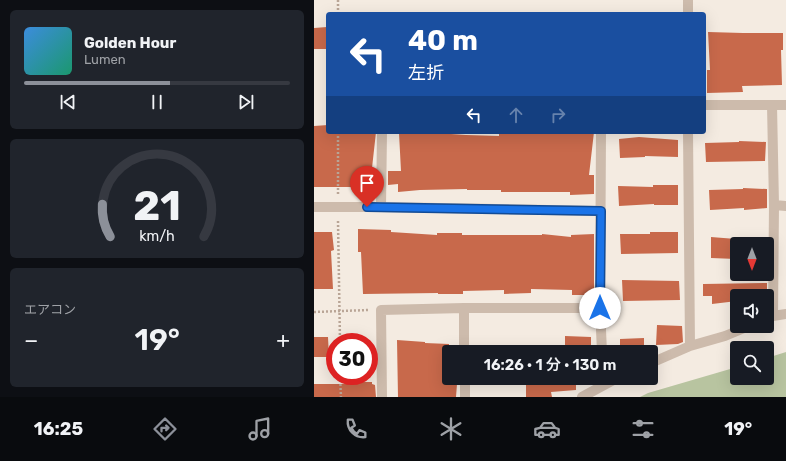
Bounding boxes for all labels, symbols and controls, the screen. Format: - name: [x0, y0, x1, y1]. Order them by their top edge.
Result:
- text: 40 m: [408, 24, 478, 57]
- icon: left: [342, 28, 394, 80]
- text: Golden Hour: [84, 34, 176, 52]
- text: Lumen: [84, 52, 126, 67]
- text: 左折: [408, 62, 444, 84]
- icon: previous: [57, 91, 79, 113]
- icon: pause: [146, 91, 168, 113]
- icon: next: [235, 91, 257, 113]
- icon: left: [463, 104, 485, 126]
- icon: ahead: [505, 104, 527, 126]
- icon: right: [547, 104, 569, 126]
- pin: [350, 166, 384, 207]
- icon: arrive: [356, 172, 378, 194]
- text: 21: [133, 180, 181, 229]
- text: km/h: [139, 227, 175, 244]
- north arrow: [730, 237, 774, 281]
- map controls: [730, 237, 774, 385]
- position arrow: [579, 287, 621, 329]
- button: sound: [730, 289, 774, 333]
- text: エアコン: [24, 302, 76, 317]
- text: 19°: [135, 322, 180, 358]
- text: −: [24, 327, 38, 354]
- text: +: [276, 327, 290, 354]
- speed limit sign: 30: [326, 333, 378, 385]
- button: search: [730, 341, 774, 385]
- text: 16:26 · 1 分 · 130 m: [484, 356, 616, 374]
- icon: directions: [151, 415, 179, 443]
- icon: music: [246, 415, 274, 443]
- icon: phone: [342, 415, 370, 443]
- icon: climate: [437, 415, 465, 443]
- icon: car: [533, 415, 561, 443]
- icon: filters: [629, 415, 657, 443]
- text: 16:25: [34, 418, 83, 440]
- text: 19°: [724, 418, 752, 440]

